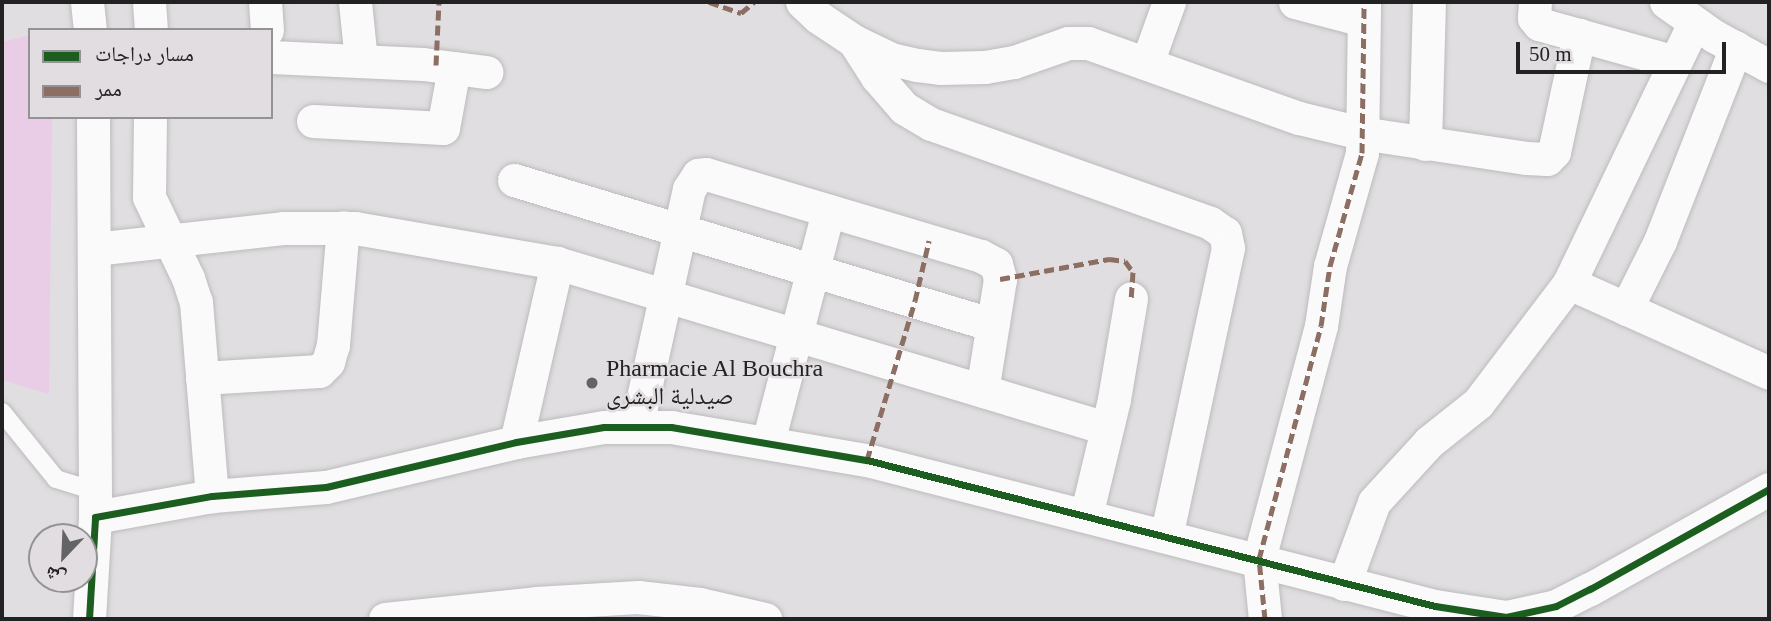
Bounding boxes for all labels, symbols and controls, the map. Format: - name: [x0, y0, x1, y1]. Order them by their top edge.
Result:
- legend: [28, 28, 273, 119]
- scale bar: [1519, 28, 1729, 72]
- text: مسار دراجات: [95, 42, 194, 66]
- text: 50 m: [1529, 42, 1572, 66]
- text: ممر: [95, 77, 122, 101]
- place label: Pharmacie Al Bouchra صيدلية البشرى: [606, 355, 825, 411]
- marker: Pharmacie Al Bouchra صيدلية البشرى: [584, 375, 600, 391]
- north arrow: [28, 523, 98, 593]
- text: ش: [42, 562, 69, 590]

